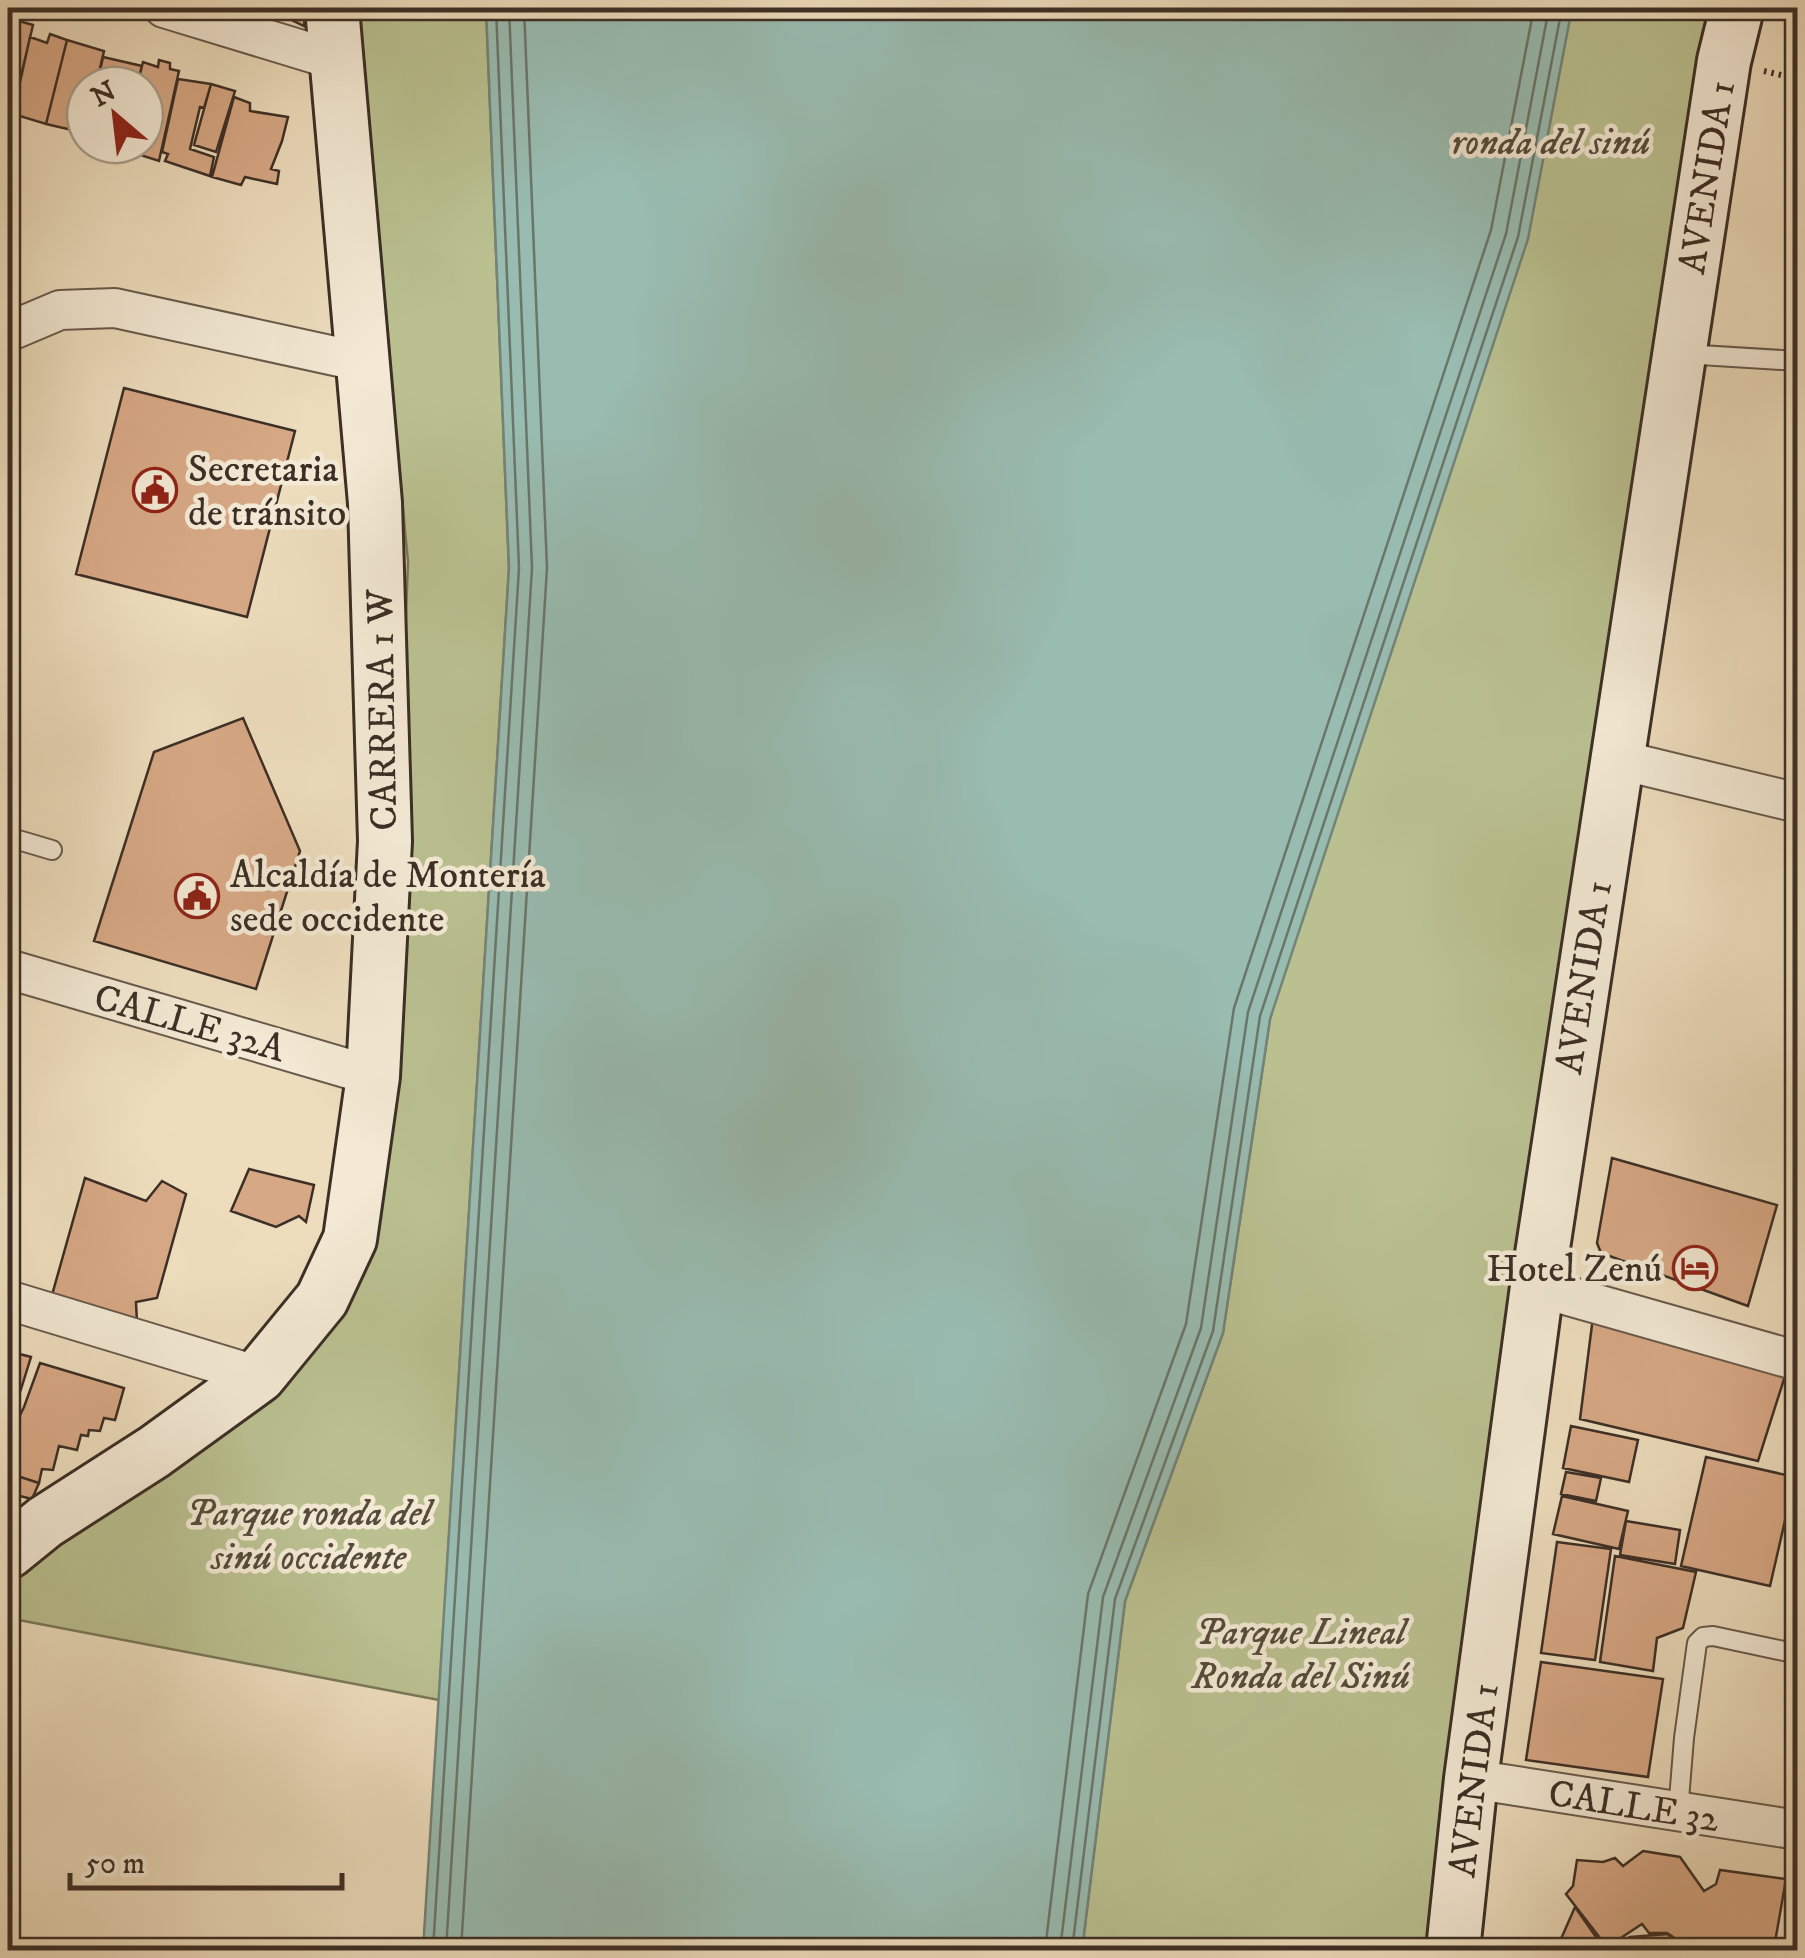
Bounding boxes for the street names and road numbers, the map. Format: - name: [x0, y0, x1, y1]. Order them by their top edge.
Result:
- street label: AVENIDA 1: [1669, 77, 1747, 277]
- street label: CARRERA 1 W: [357, 588, 409, 831]
- street label: AVENIDA 1: [1546, 877, 1624, 1077]
- street label: CALLE 32A: [88, 974, 291, 1074]
- street label: AVENIDA 1: [1439, 1680, 1511, 1880]
- street label: CALLE 32: [1545, 1770, 1723, 1844]

